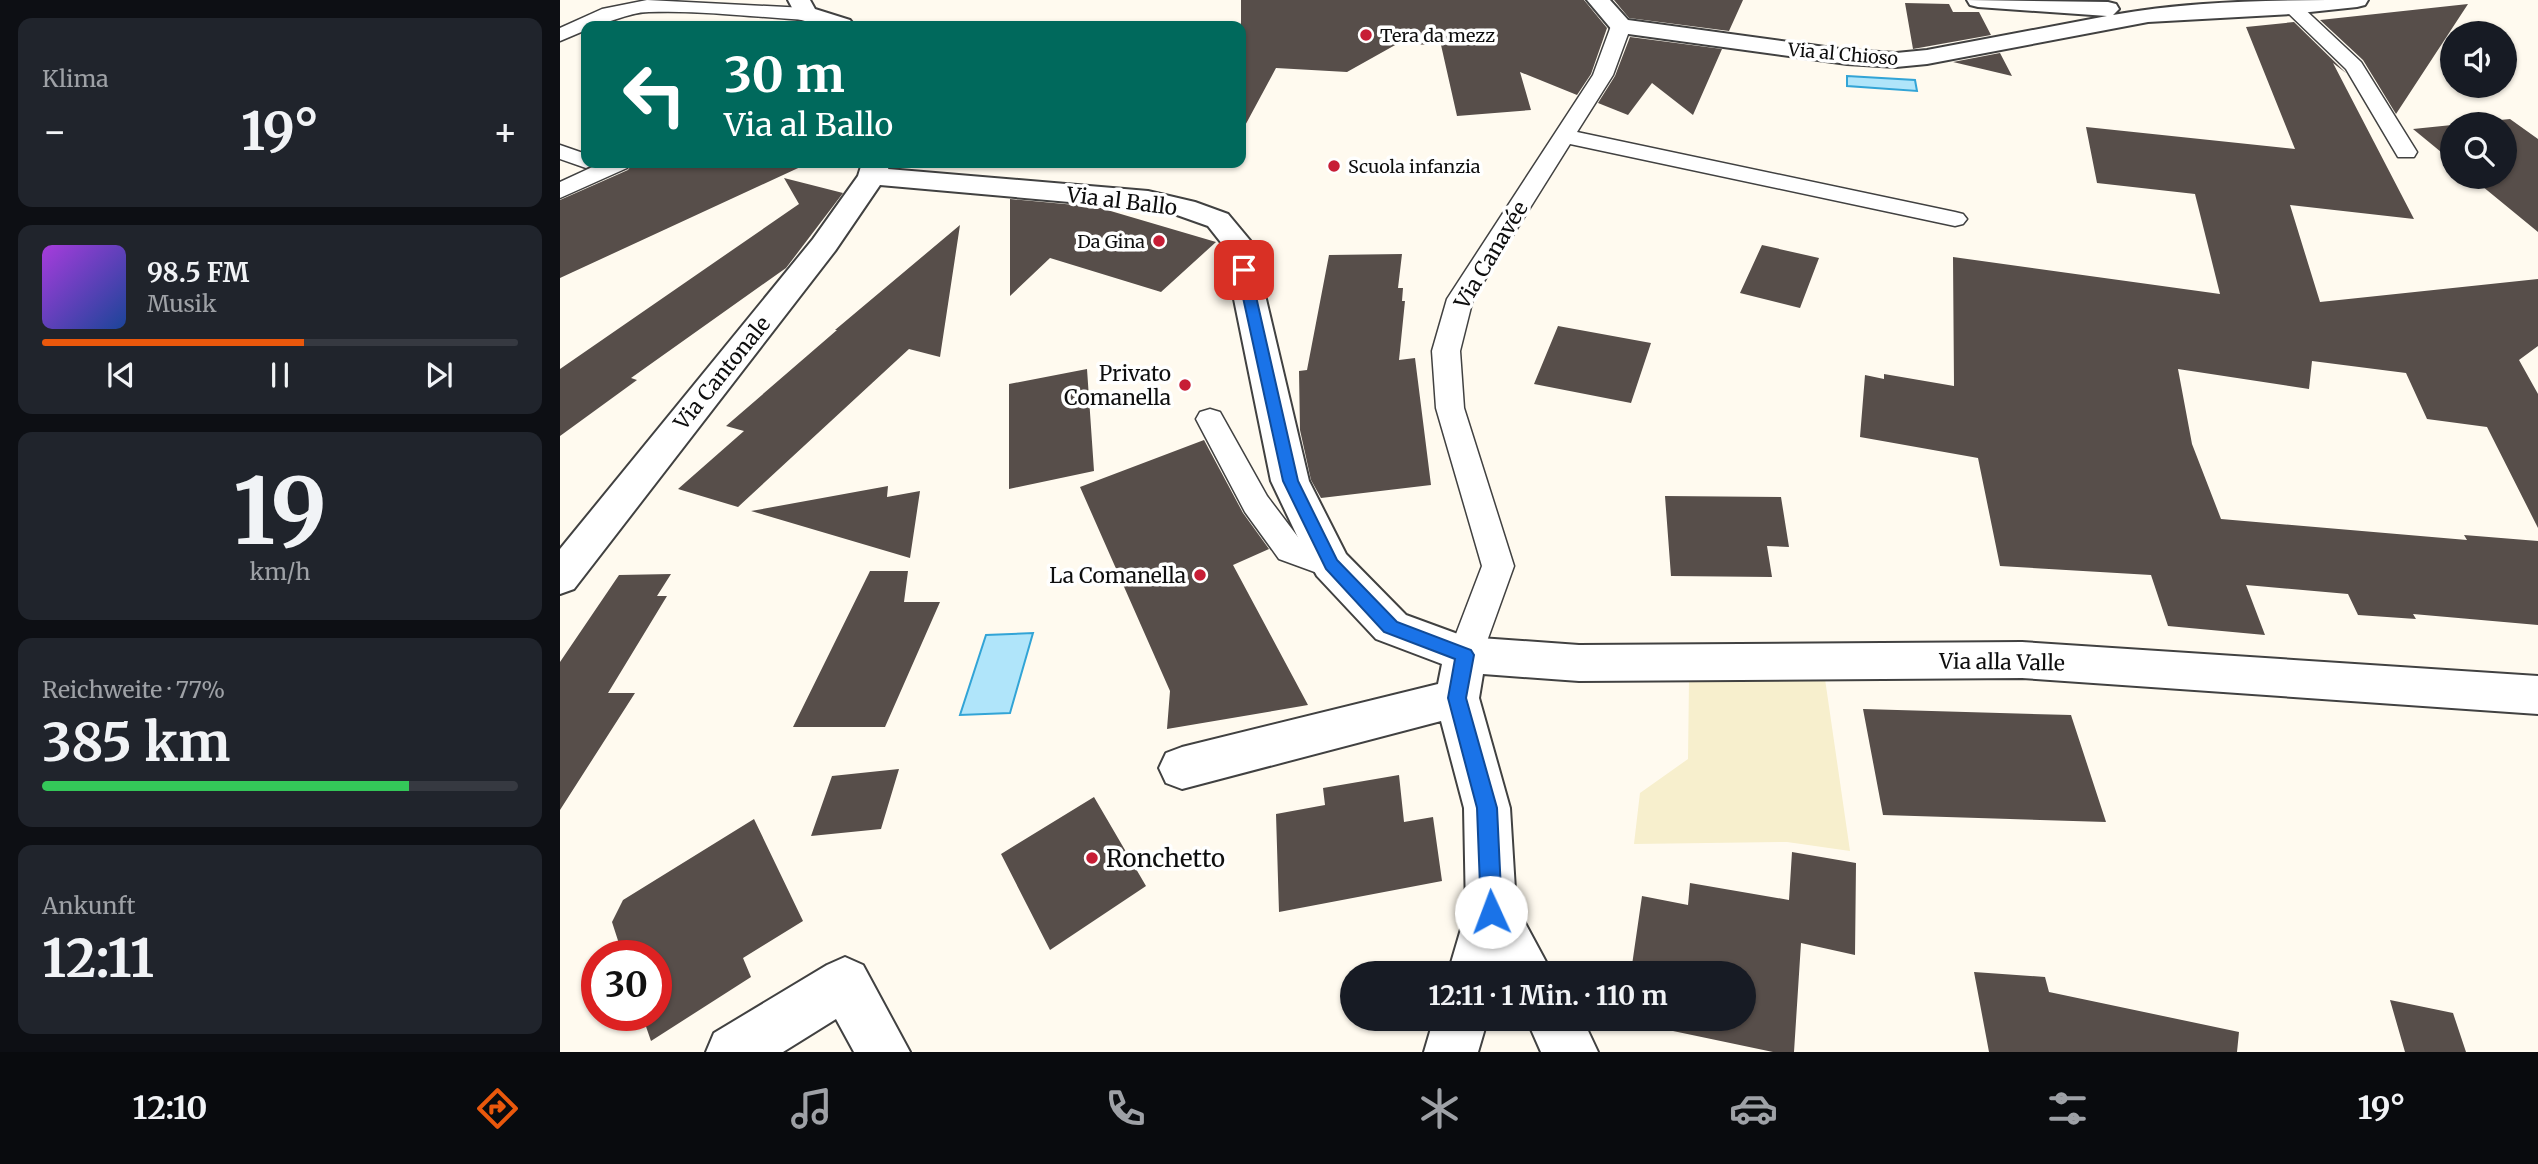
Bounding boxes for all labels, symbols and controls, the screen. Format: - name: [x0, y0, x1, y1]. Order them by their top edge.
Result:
- map controls: [2440, 21, 2517, 189]
- button: sound: [2440, 21, 2517, 98]
- place label: Tera da mezz: [1380, 24, 1495, 47]
- marker: Tera da mezz: [1358, 27, 1374, 43]
- street label: Via al Chioso: [1786, 38, 1899, 70]
- text: 30 m: [724, 44, 845, 105]
- icon: left: [609, 49, 700, 140]
- text: Klima: [42, 64, 109, 93]
- text: 19°: [241, 99, 319, 164]
- text: Via al Ballo: [724, 105, 893, 145]
- text: −: [42, 108, 67, 155]
- text: +: [493, 108, 518, 155]
- button: search: [2440, 112, 2517, 189]
- place label: Scuola infanzia: [1348, 155, 1481, 178]
- marker: Scuola infanzia: [1326, 158, 1342, 174]
- street label: Via al Ballo: [1064, 181, 1179, 221]
- street label: Via Canavée: [1448, 196, 1534, 315]
- place label: Da Gina: [1077, 230, 1145, 253]
- marker: Da Gina: [1151, 233, 1167, 249]
- pin: [1214, 240, 1274, 300]
- icon: arrive: [1225, 251, 1263, 289]
- text: 98.5 FM: [147, 256, 249, 289]
- text: Musik: [147, 289, 217, 318]
- street label: Via Cantonale: [667, 311, 776, 436]
- icon: previous: [102, 356, 140, 394]
- icon: pause: [261, 356, 299, 394]
- icon: next: [420, 356, 458, 394]
- place label: Privato Comanella: [1064, 360, 1171, 411]
- marker: Privato Comanella: [1177, 377, 1193, 393]
- text: 19: [233, 454, 327, 569]
- text: km/h: [250, 557, 310, 586]
- place label: La Comanella: [1049, 562, 1186, 589]
- marker: La Comanella: [1192, 567, 1208, 583]
- street label: Via alla Valle: [1938, 647, 2065, 677]
- text: Reichweite · 77%: [42, 675, 225, 704]
- text: 385 km: [42, 710, 230, 775]
- place label: Ronchetto: [1106, 843, 1225, 874]
- marker: Ronchetto: [1084, 850, 1100, 866]
- position arrow: [1454, 875, 1528, 949]
- text: Ankunft: [42, 891, 135, 920]
- text: 12:11: [42, 926, 154, 991]
- speed limit sign: 30: [581, 940, 672, 1031]
- text: 12:11 · 1 Min. · 110 m: [1428, 979, 1668, 1012]
- icon: directions: [473, 1084, 522, 1133]
- icon: music: [787, 1084, 836, 1133]
- icon: phone: [1101, 1084, 1150, 1133]
- icon: climate: [1415, 1084, 1464, 1133]
- icon: car: [1729, 1084, 1778, 1133]
- icon: filters: [2043, 1084, 2092, 1133]
- text: 12:10: [133, 1088, 208, 1128]
- text: 19°: [2357, 1088, 2405, 1128]

